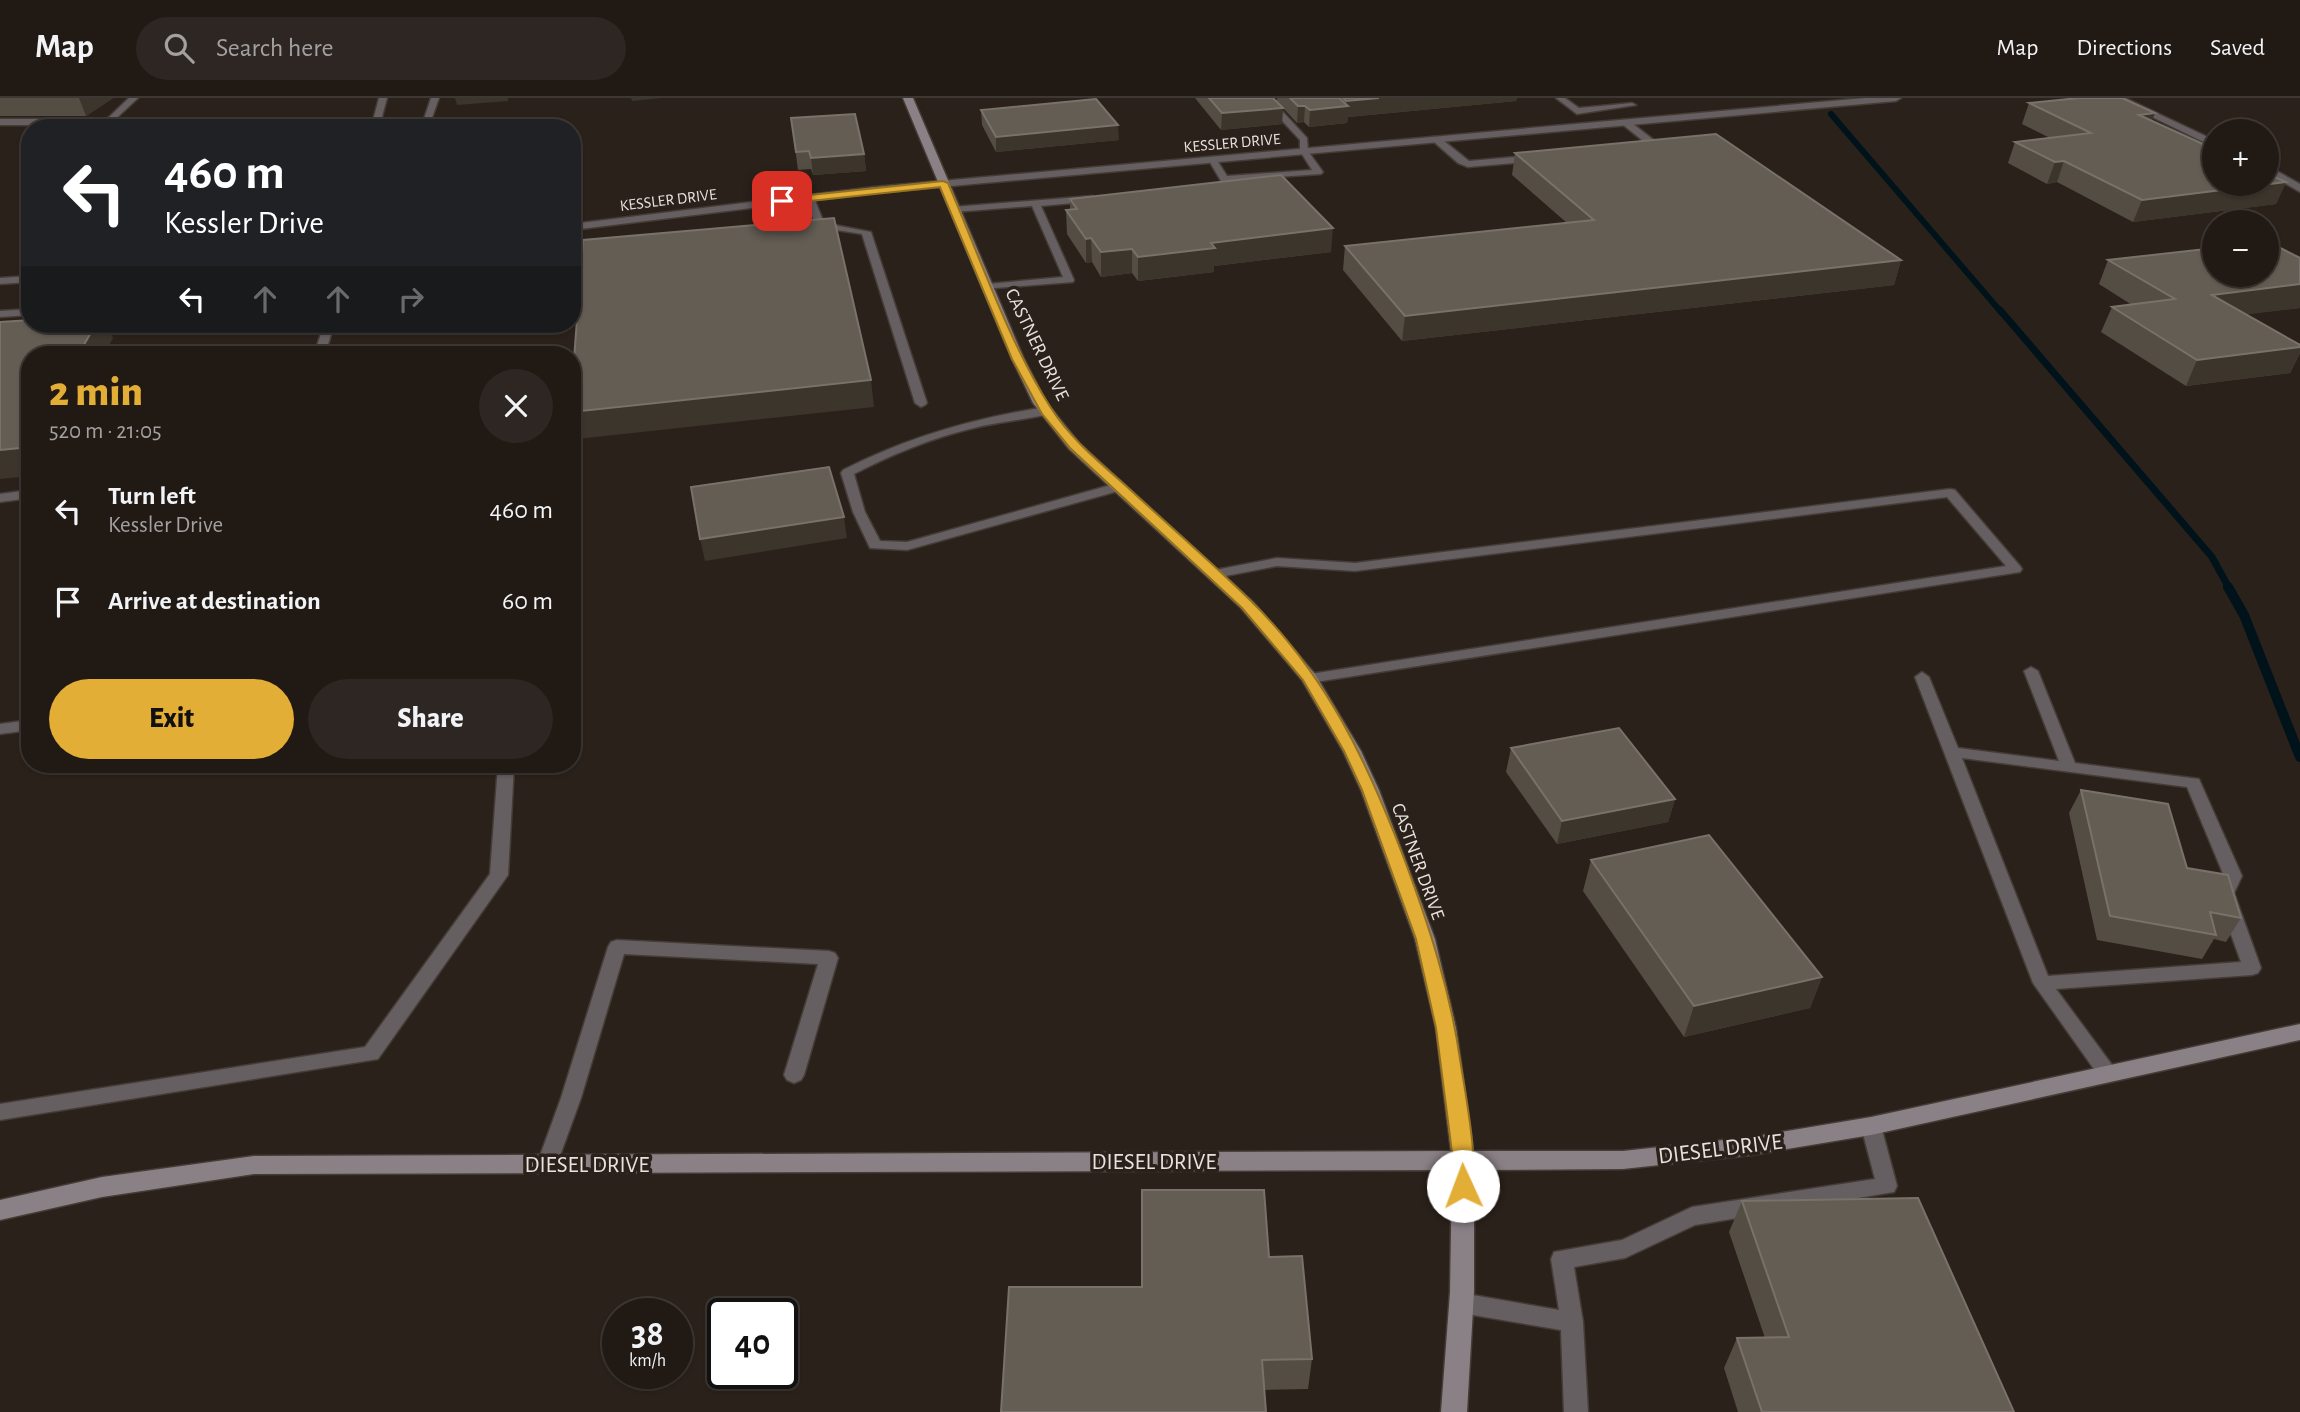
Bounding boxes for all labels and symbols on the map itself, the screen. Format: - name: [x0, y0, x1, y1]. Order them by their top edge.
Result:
- street label: KESSLER DRIVE: [1183, 131, 1282, 155]
- pin: [752, 171, 812, 231]
- street label: KESSLER DRIVE: [619, 186, 718, 214]
- street label: CASTNER DRIVE: [1001, 286, 1072, 404]
- street label: CASTNER DRIVE: [1388, 801, 1447, 922]
- street label: DIESEL DRIVE: [1657, 1130, 1784, 1169]
- position arrow: [1426, 1149, 1500, 1223]
- street label: DIESEL DRIVE: [1092, 1151, 1216, 1174]
- street label: DIESEL DRIVE: [525, 1154, 649, 1177]
- speed limit sign: 40: [707, 1298, 798, 1389]

